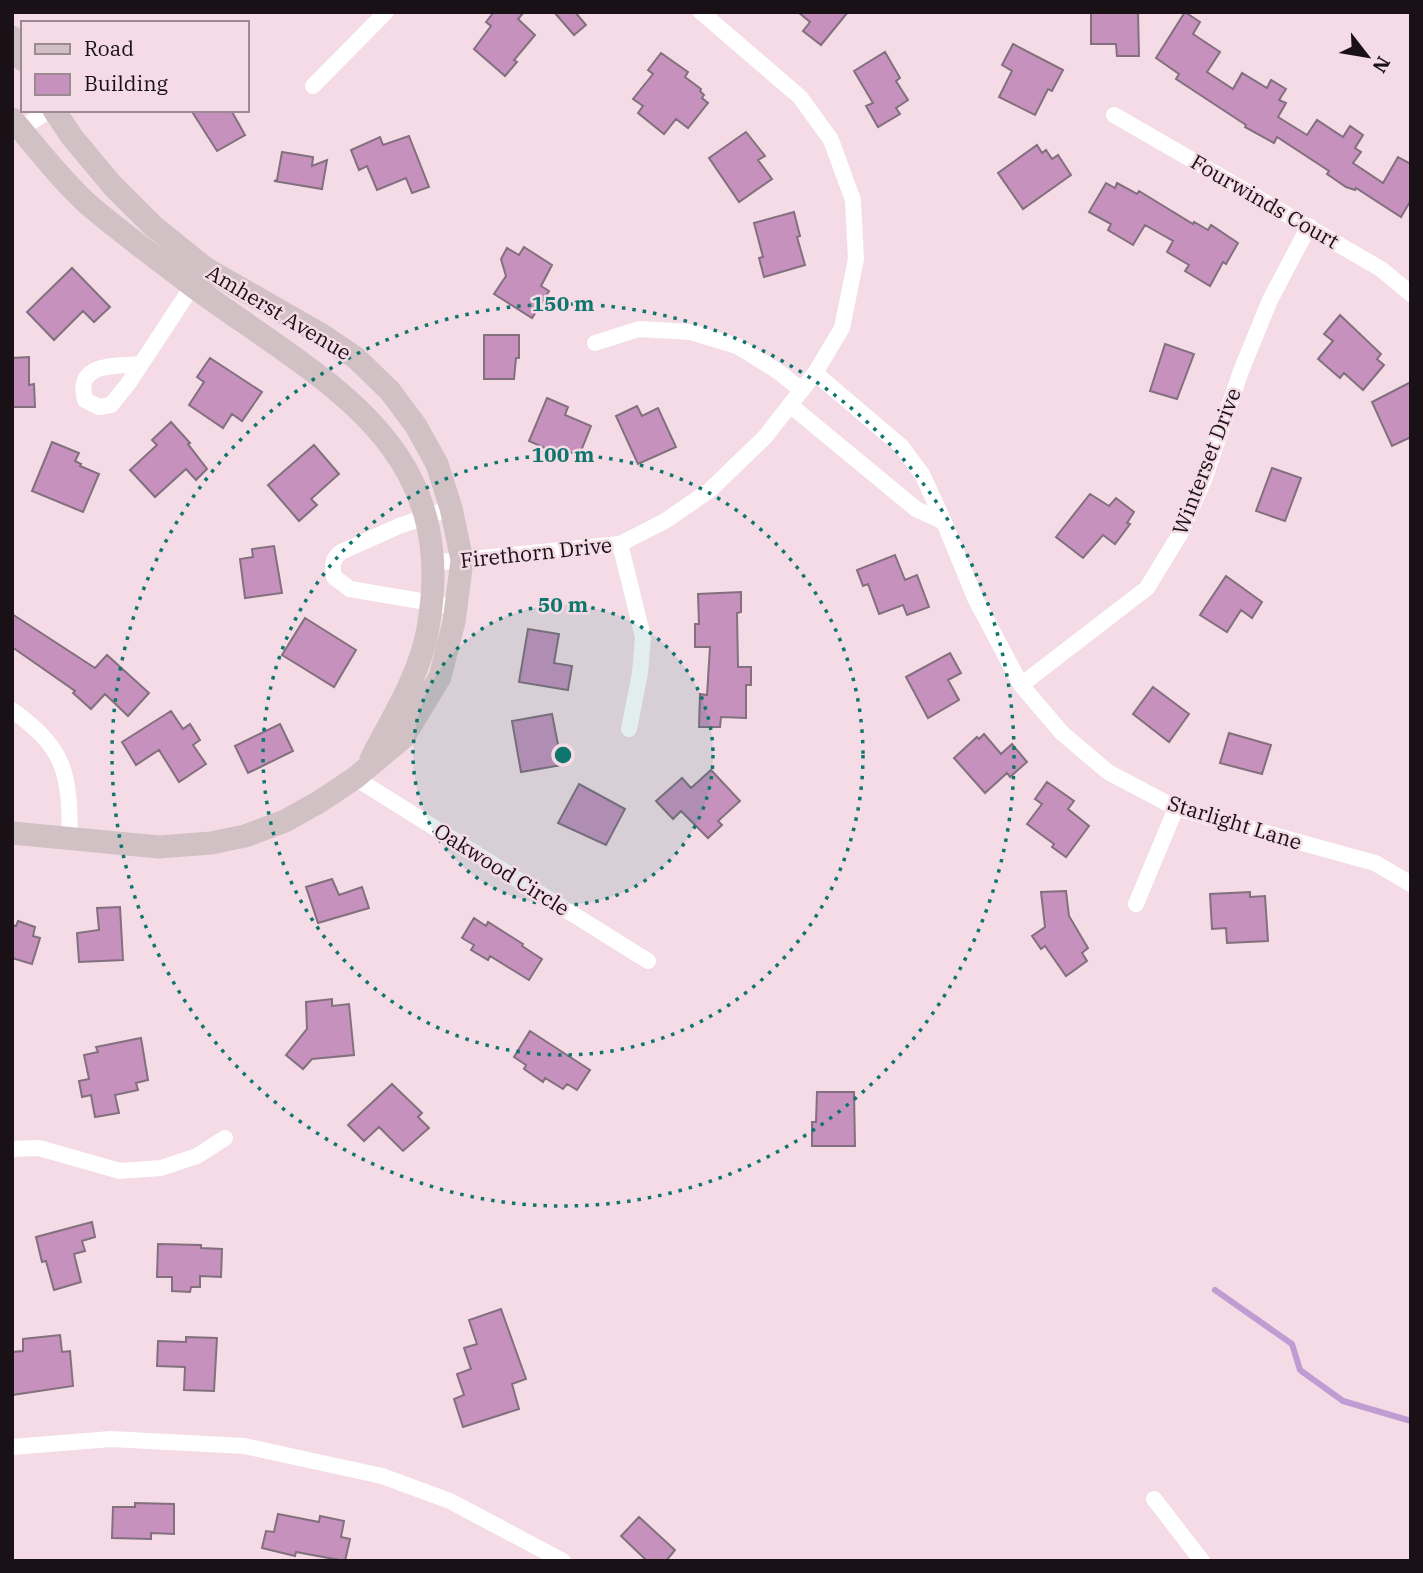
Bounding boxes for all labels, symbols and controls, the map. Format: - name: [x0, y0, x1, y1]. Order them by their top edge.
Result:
- legend: [21, 21, 248, 112]
- north arrow: [1332, 21, 1402, 91]
- text: Road: [84, 34, 134, 62]
- text: N: [1367, 52, 1396, 77]
- text: Building: [84, 69, 169, 97]
- street label: Fourwinds Court: [1186, 147, 1344, 255]
- street label: Amherst Avenue: [201, 258, 357, 366]
- text: 150 m: [531, 289, 595, 317]
- street label: Winterset Drive: [1165, 384, 1247, 538]
- text: 100 m: [531, 440, 595, 468]
- street label: Firethorn Drive: [459, 530, 613, 574]
- text: 50 m: [538, 590, 588, 618]
- centre of rings: [551, 743, 575, 767]
- street label: Starlight Lane: [1165, 788, 1305, 856]
- street label: Oakwood Circle: [429, 816, 575, 922]

